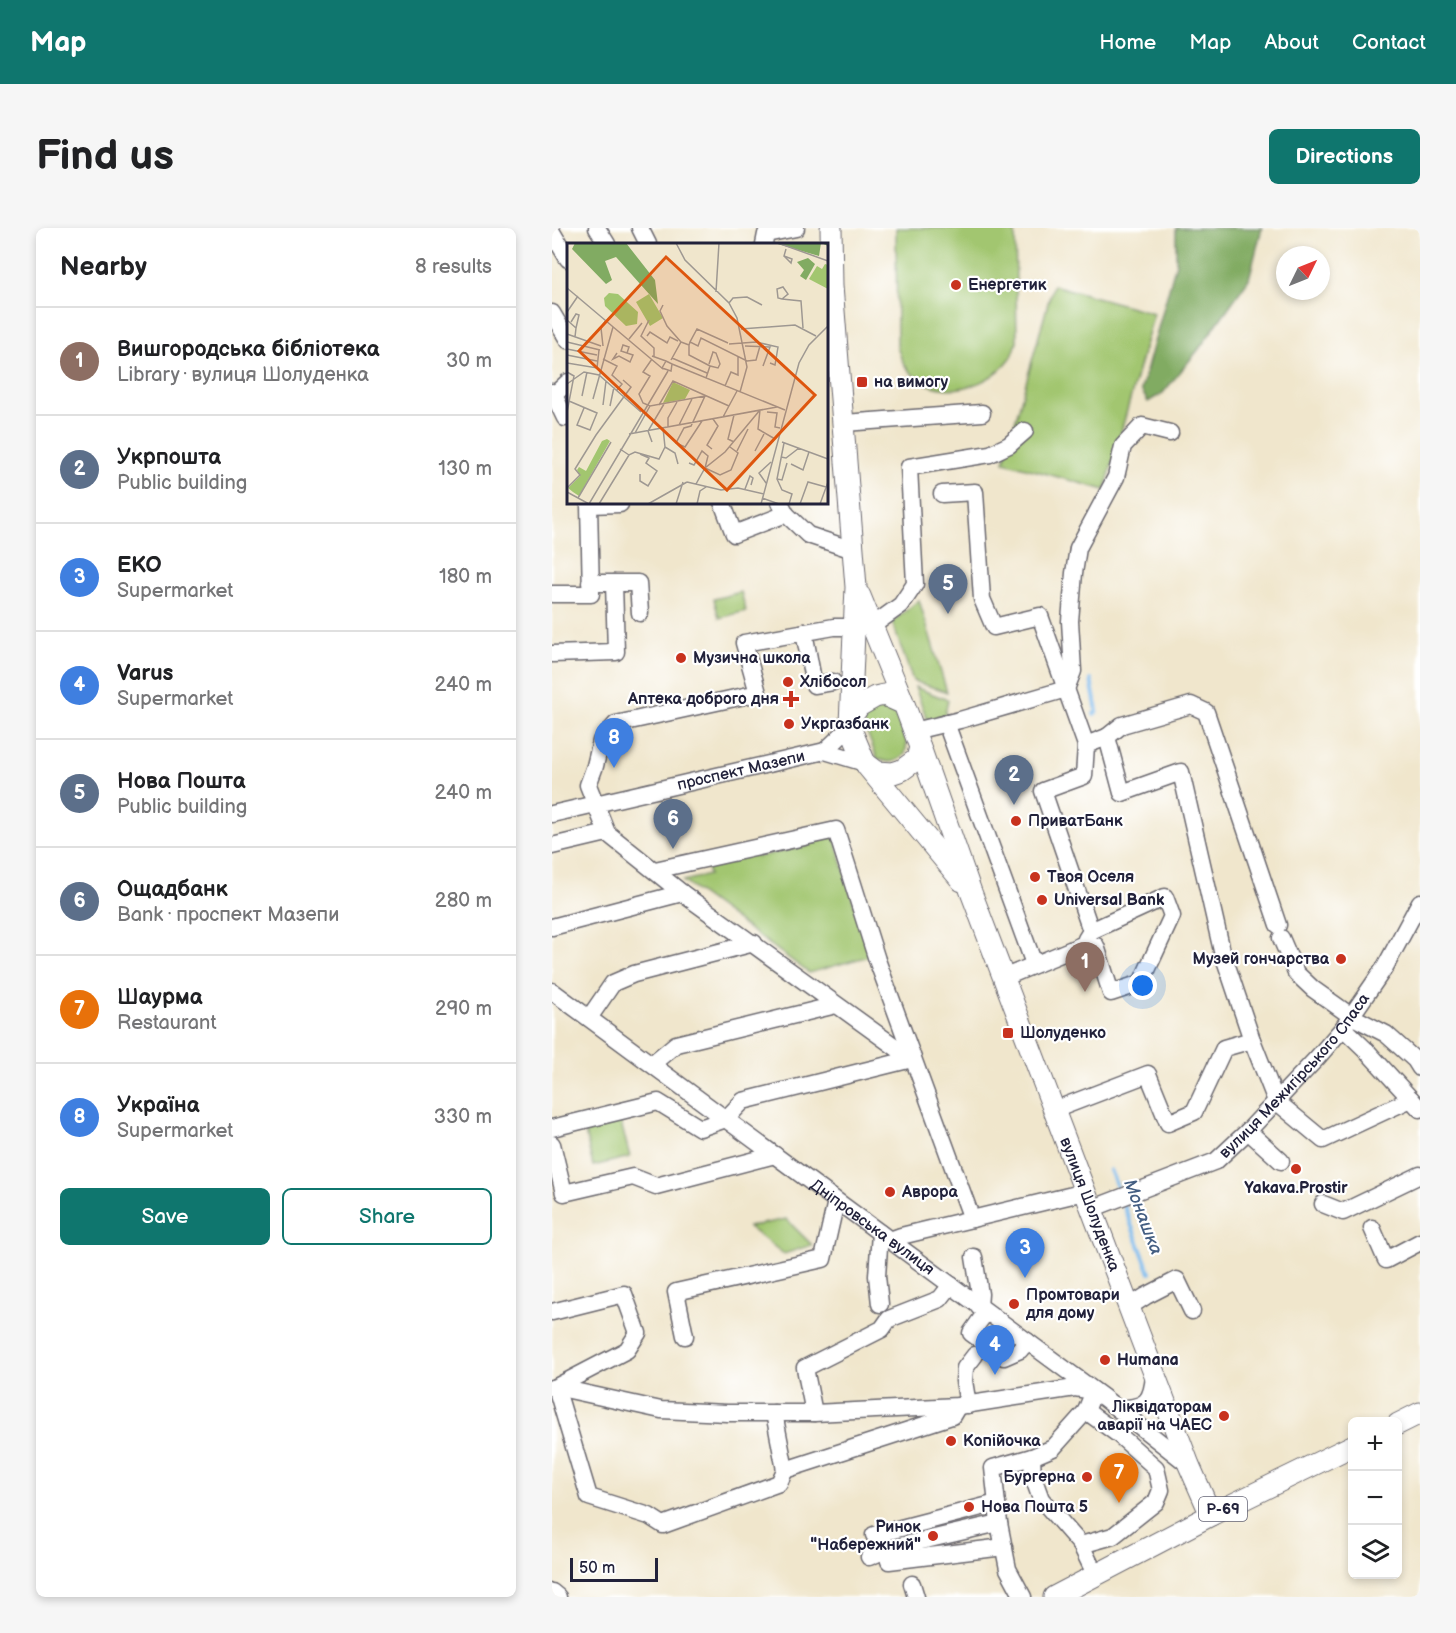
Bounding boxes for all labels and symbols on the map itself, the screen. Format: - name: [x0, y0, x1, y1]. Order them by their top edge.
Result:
- inset map: [567, 243, 828, 504]
- north arrow: [1276, 246, 1330, 300]
- place label: Енергетик: [968, 276, 1047, 295]
- marker: Енергетик: [949, 278, 963, 292]
- place label: на вимогу: [874, 373, 948, 392]
- marker: на вимогу: [855, 375, 869, 389]
- pin: 5: [928, 564, 968, 614]
- place label: Музична школа: [693, 649, 811, 668]
- marker: Музична школа: [674, 651, 688, 665]
- place label: Хлібосол: [799, 673, 867, 692]
- marker: Хлібосол: [781, 675, 795, 689]
- place label: Аптека доброго дня: [627, 690, 779, 709]
- marker: Аптека доброго дня: [784, 692, 798, 706]
- place label: Укргазбанк: [801, 715, 889, 734]
- marker: Укргазбанк: [782, 717, 796, 731]
- pin: 8: [594, 718, 634, 768]
- street label: проспект Мазепи: [675, 746, 807, 794]
- pin: 2: [994, 756, 1034, 805]
- pin: 6: [654, 800, 692, 849]
- place label: ПриватБанк: [1028, 812, 1123, 831]
- marker: ПриватБанк: [1009, 814, 1023, 828]
- place label: Твоя Оселя: [1047, 868, 1134, 887]
- marker: Твоя Оселя: [1028, 870, 1042, 884]
- place label: Universal Bank: [1054, 891, 1165, 910]
- marker: Universal Bank: [1035, 893, 1049, 907]
- pin: 1: [1066, 942, 1104, 992]
- place label: Музей гончарства: [1192, 950, 1330, 969]
- marker: Музей гончарства: [1334, 952, 1348, 966]
- your location: [1128, 971, 1157, 1000]
- street label: вулиця Межигірського Спаса: [1215, 989, 1374, 1162]
- place label: Шолуденко: [1020, 1024, 1106, 1043]
- marker: Шолуденко: [1001, 1026, 1015, 1040]
- street label: вулиця Шолуденка: [1056, 1135, 1124, 1275]
- marker: Yakava.Prostir: [1289, 1162, 1303, 1176]
- street label: Дніпровська вулиця: [807, 1175, 938, 1279]
- water label: Монашка: [1119, 1176, 1167, 1258]
- place label: Yakava.Prostir: [1244, 1179, 1348, 1198]
- place label: Аврора: [901, 1183, 958, 1202]
- marker: Аврора: [883, 1185, 897, 1199]
- pin: 3: [1006, 1228, 1044, 1278]
- place label: Промтовари для дому: [1025, 1286, 1120, 1323]
- marker: Промтовари для дому: [1007, 1297, 1021, 1311]
- pin: 4: [976, 1326, 1014, 1375]
- place label: Humana: [1117, 1351, 1179, 1370]
- marker: Humana: [1098, 1353, 1112, 1367]
- place label: Ліквідаторам аварії на ЧАЕС: [1098, 1398, 1212, 1435]
- marker: Ліквідаторам аварії на ЧАЕС: [1217, 1409, 1231, 1423]
- place label: Копійочка: [963, 1432, 1041, 1451]
- marker: Копійочка: [944, 1434, 958, 1448]
- pin: 7: [1100, 1454, 1138, 1503]
- place label: Бургерна: [1003, 1468, 1076, 1487]
- marker: Бургерна: [1080, 1470, 1094, 1484]
- road number: Р-69: [1199, 1497, 1247, 1521]
- place label: Нова Пошта 5: [981, 1498, 1088, 1517]
- marker: Нова Пошта 5: [962, 1500, 976, 1514]
- place label: Ринок "Набережний": [810, 1518, 921, 1555]
- marker: Ринок "Набережний": [926, 1529, 940, 1543]
- scale bar: [570, 1555, 658, 1582]

